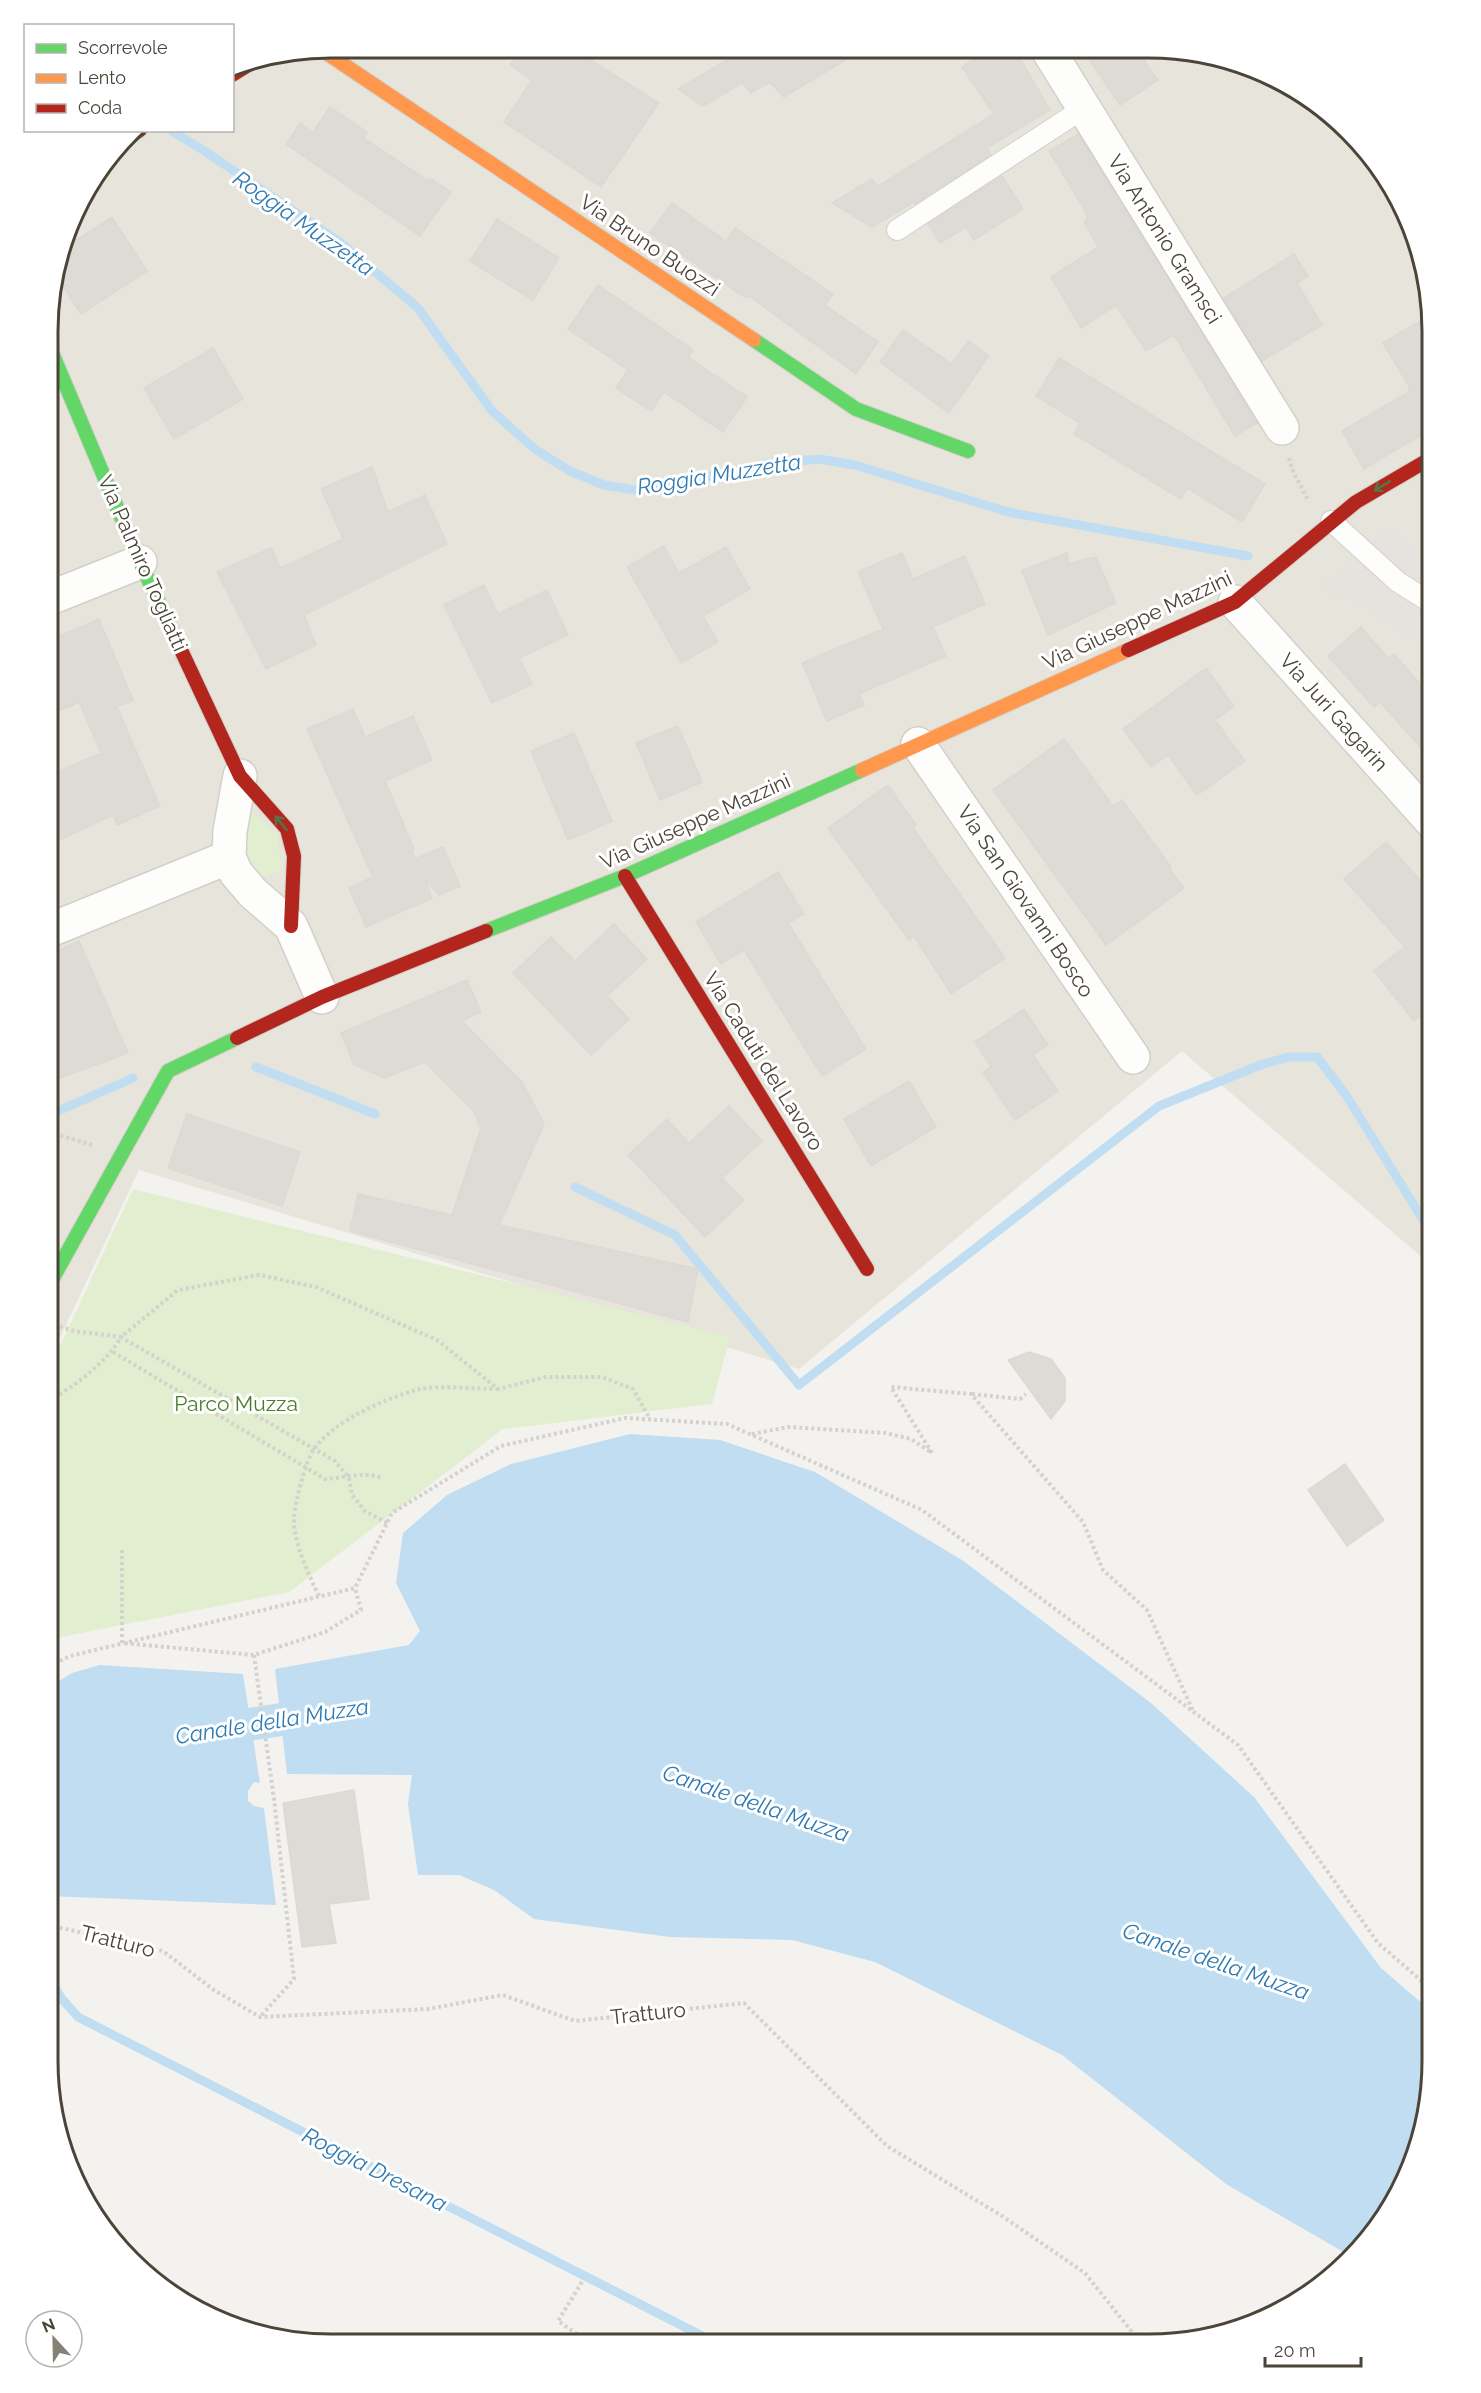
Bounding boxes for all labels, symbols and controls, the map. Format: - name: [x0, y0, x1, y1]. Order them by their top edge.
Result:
- legend: [24, 24, 234, 132]
- text: Scorrevole: [78, 37, 168, 58]
- text: Lento: [78, 67, 126, 88]
- text: Coda: [78, 97, 122, 118]
- street label: Via Antonio Gramsci: [1103, 150, 1227, 328]
- water label: Roggia Muzzetta: [229, 165, 379, 281]
- street label: Via Bruno Buozzi: [575, 189, 725, 301]
- water label: Roggia Muzzetta: [635, 448, 803, 500]
- street label: Via Palmiro Togliatti: [93, 471, 193, 655]
- one-way arrow: [1374, 480, 1391, 492]
- street label: Via Giuseppe Mazzini: [1039, 565, 1235, 675]
- street label: Via Juri Gagarin: [1275, 648, 1393, 776]
- street label: Via Giuseppe Mazzini: [596, 768, 794, 874]
- street label: Via San Giovanni Bosco: [952, 800, 1100, 1002]
- one-way arrow: [274, 815, 287, 831]
- street label: Via Caduti del Lavoro: [699, 967, 829, 1155]
- park label: Parco Muzza: [174, 1391, 298, 1416]
- water label: Canale della Muzza: [173, 1693, 371, 1749]
- water label: Canale della Muzza: [659, 1759, 853, 1847]
- water label: Canale della Muzza: [1119, 1917, 1313, 2005]
- street label: Tratturo: [78, 1920, 158, 1962]
- street label: Tratturo: [609, 1997, 687, 2029]
- water label: Roggia Dresana: [298, 2121, 452, 2217]
- north arrow: [24, 2309, 84, 2369]
- text: N: [39, 2314, 58, 2337]
- scale bar: [1265, 2330, 1361, 2368]
- text: 20 m: [1274, 2340, 1316, 2361]

